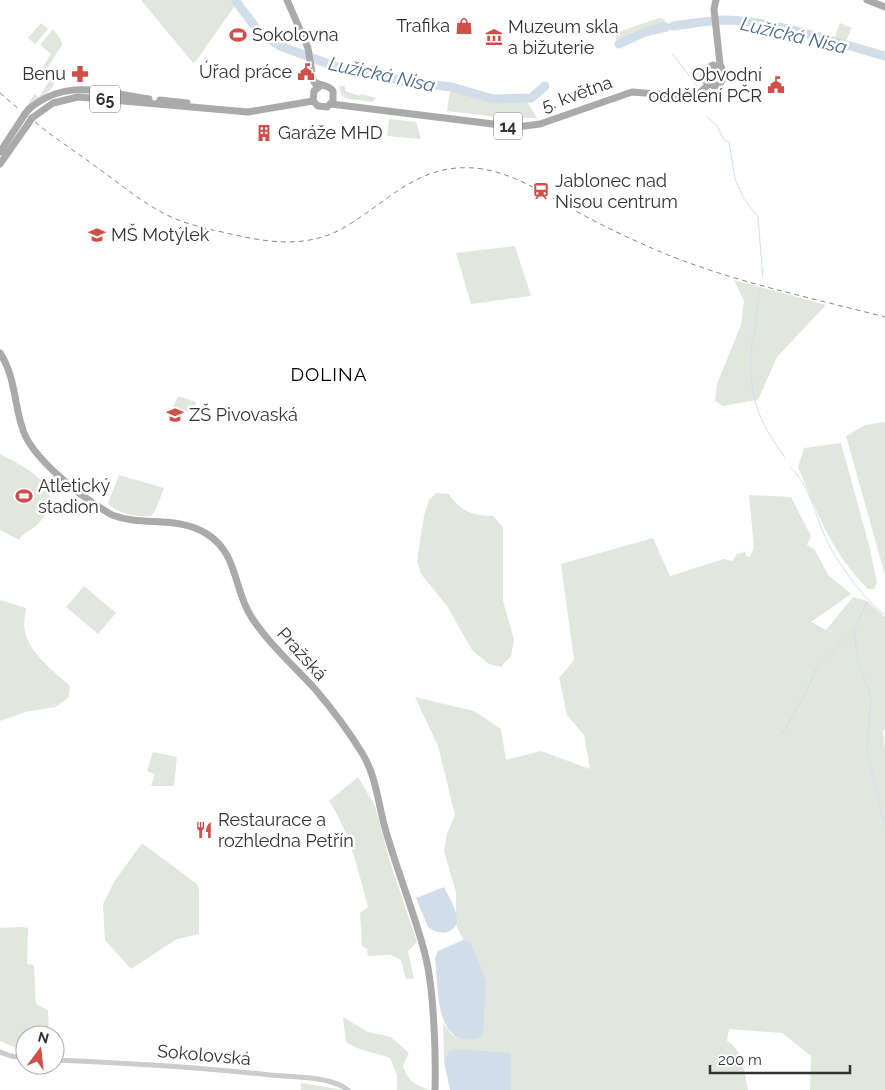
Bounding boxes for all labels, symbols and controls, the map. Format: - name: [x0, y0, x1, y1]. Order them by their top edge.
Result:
- water label: Lužická Nisa: [739, 12, 849, 58]
- place label: Trafika: [396, 15, 450, 36]
- shop icon: Trafika: [454, 16, 474, 36]
- place label: Muzeum skla a bižuterie: [508, 16, 618, 58]
- place label: Sokolovna: [252, 24, 339, 45]
- sports icon: Sokolovna: [228, 25, 248, 45]
- museum icon: Muzeum skla a bižuterie: [484, 27, 504, 47]
- water label: Lužická Nisa: [327, 52, 437, 96]
- place label: Úřad práce: [199, 60, 292, 82]
- public building icon: Úřad práce: [296, 62, 316, 82]
- place label: Benu: [22, 63, 66, 84]
- pharmacy icon: Benu: [70, 64, 90, 84]
- place label: Obvodní oddělení PČR: [649, 64, 762, 106]
- street label: 5. května: [539, 71, 615, 116]
- public building icon: Obvodní oddělení PČR: [766, 75, 786, 95]
- road number: 65: [90, 86, 120, 112]
- road number: 14: [494, 112, 522, 140]
- place label: Garáže MHD: [278, 122, 383, 143]
- building icon: Garáže MHD: [254, 123, 274, 143]
- place label: Jablonec nad Nisou centrum: [555, 170, 678, 212]
- station icon: Jablonec nad Nisou centrum: [531, 181, 551, 201]
- place label: MŠ Motýlek: [111, 223, 210, 245]
- school or university icon: MŠ Motýlek: [87, 225, 107, 245]
- district label: DOLINA: [290, 363, 368, 385]
- place label: ZŠ Pivovaská: [189, 403, 298, 425]
- school or university icon: ZŠ Pivovaská: [165, 405, 185, 425]
- place label: Atletický stadion: [38, 475, 111, 517]
- sports icon: Atletický stadion: [14, 486, 34, 506]
- street label: Pražská: [273, 623, 332, 685]
- place label: Restaurace a rozhledna Petřín: [218, 809, 354, 851]
- restaurant icon: Restaurace a rozhledna Petřín: [194, 820, 214, 840]
- north arrow: [15, 1025, 65, 1075]
- text: N: [36, 1028, 51, 1047]
- street label: Sokolovská: [156, 1040, 252, 1069]
- scale bar: [710, 1042, 850, 1074]
- text: 200 m: [718, 1051, 762, 1069]

